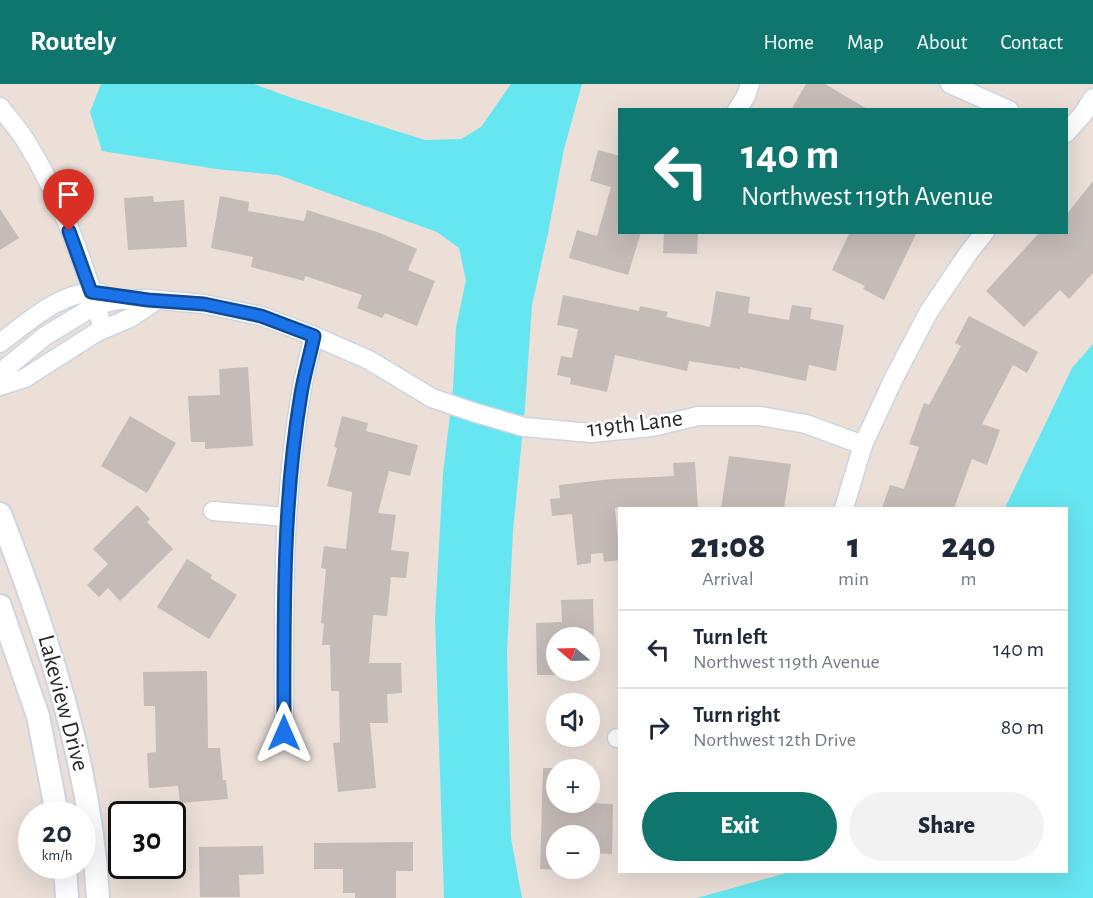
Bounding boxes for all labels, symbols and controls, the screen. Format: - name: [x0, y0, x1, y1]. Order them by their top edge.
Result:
- text: Routely: [30, 28, 116, 56]
- text: Home: [763, 32, 814, 53]
- text: Map: [847, 32, 884, 53]
- text: About: [917, 32, 967, 53]
- text: Contact: [1000, 32, 1063, 53]
- icon: left: [642, 132, 720, 210]
- text: 140 m: [741, 134, 839, 176]
- pin: [43, 169, 94, 231]
- icon: arrive: [52, 178, 85, 211]
- text: Northwest 119th Avenue: [741, 183, 993, 210]
- street label: 119th Lane: [586, 406, 684, 442]
- text: 21:08: [690, 528, 766, 564]
- text: 1: [847, 528, 860, 564]
- text: 240: [941, 528, 996, 564]
- text: Arrival: [702, 569, 754, 589]
- text: min: [838, 569, 869, 589]
- text: m: [961, 569, 977, 589]
- text: Turn left: [693, 626, 767, 648]
- north arrow: [546, 627, 600, 681]
- map controls: [546, 627, 600, 879]
- street label: Lakeview Drive: [33, 632, 93, 774]
- icon: left: [642, 633, 675, 666]
- text: 140 m: [993, 638, 1044, 660]
- text: Northwest 119th Avenue: [693, 652, 880, 672]
- button: sound: [546, 693, 600, 747]
- position arrow: [252, 701, 316, 765]
- text: Turn right: [693, 704, 780, 726]
- icon: right: [642, 711, 675, 744]
- text: 80 m: [1001, 716, 1044, 738]
- text: Northwest 12th Drive: [693, 730, 856, 750]
- button: +: [546, 759, 600, 813]
- button: Exit: [642, 792, 837, 861]
- button: Share: [849, 792, 1044, 861]
- speed limit sign: 30: [108, 801, 186, 879]
- text: 20: [42, 818, 72, 848]
- button: −: [546, 825, 600, 879]
- text: km/h: [42, 848, 72, 863]

